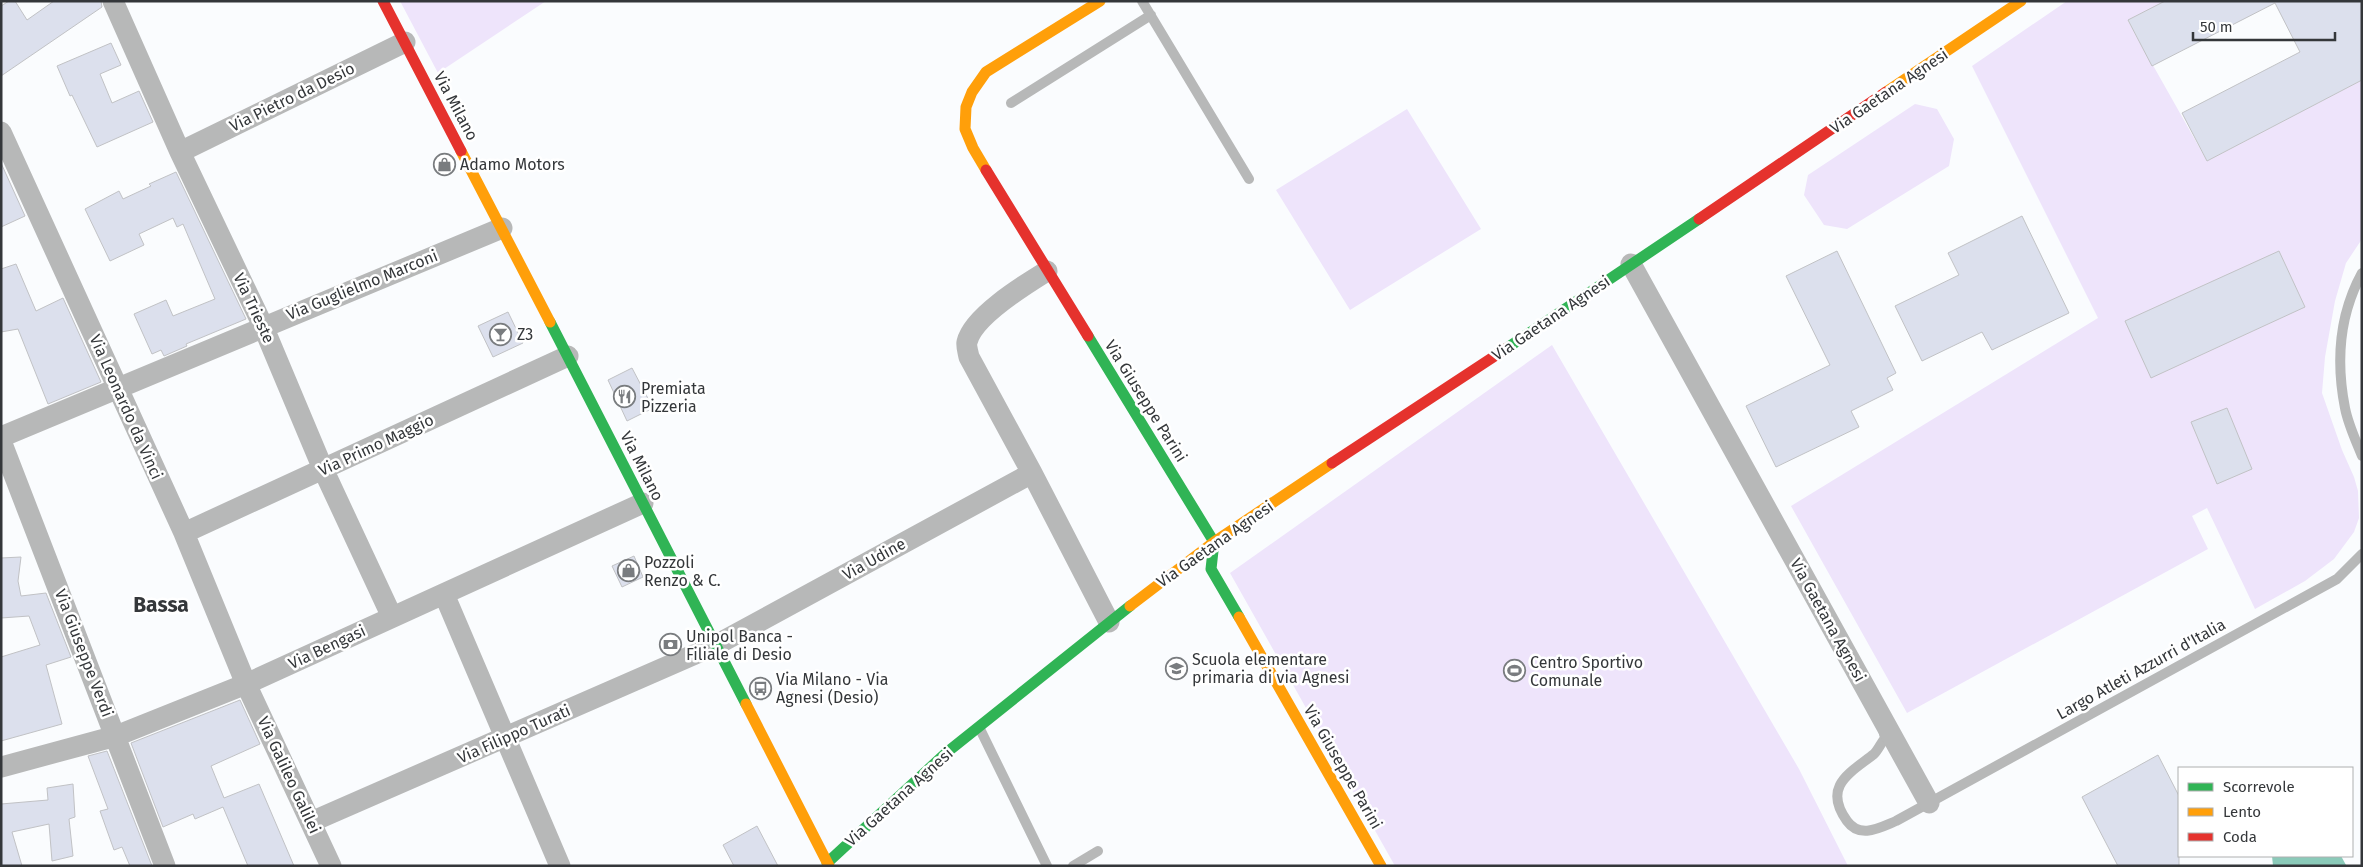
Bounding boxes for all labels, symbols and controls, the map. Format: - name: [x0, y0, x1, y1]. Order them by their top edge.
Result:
- scale bar: [2193, 10, 2336, 42]
- text: 50 m: [2200, 18, 2233, 36]
- street label: Via Gaetana Agnesi: [1826, 45, 1952, 137]
- street label: Via Pietro da Desio: [226, 58, 358, 136]
- street label: Via Milano: [430, 68, 482, 144]
- shop icon: Adamo Motors: [432, 152, 456, 176]
- place label: Adamo Motors: [460, 155, 565, 174]
- street label: Via Guglielmo Marconi: [284, 246, 440, 324]
- street label: Via Trieste: [229, 270, 279, 346]
- street label: Via Gaetana Agnesi: [1488, 272, 1614, 364]
- bar icon: Z3: [489, 322, 513, 346]
- place label: Z3: [517, 325, 533, 344]
- street label: Via Leonardo da Vinci: [86, 332, 166, 482]
- street label: Via Giuseppe Parini: [1101, 337, 1191, 465]
- place label: Premiata Pizzeria: [641, 379, 706, 416]
- restaurant icon: Premiata Pizzeria: [613, 385, 637, 409]
- street label: Via Primo Maggio: [315, 410, 437, 480]
- street label: Via Milano: [616, 428, 668, 504]
- street label: Via Gaetana Agnesi: [1153, 497, 1277, 591]
- street label: Via Udine: [839, 534, 909, 584]
- place label: Pozzoli Renzo & C.: [644, 553, 721, 590]
- street label: Via Gaetana Agnesi: [1786, 555, 1870, 685]
- shop icon: Pozzoli Renzo & C.: [616, 559, 640, 583]
- street label: Via Giuseppe Verdi: [51, 586, 117, 720]
- district label: Bassa: [133, 592, 189, 618]
- street label: Largo Atleti Azzurri d'Italia: [2053, 615, 2229, 723]
- street label: Via Bengasi: [285, 621, 369, 673]
- place label: Unipol Banca - Filiale di Desio: [686, 627, 793, 664]
- bank icon: Unipol Banca - Filiale di Desio: [658, 633, 682, 657]
- place label: Scuola elementare primaria di via Agnesi: [1192, 650, 1349, 687]
- place label: Centro Sportivo Comunale: [1530, 653, 1643, 690]
- school or university icon: Scuola elementare primaria di via Agnesi: [1164, 656, 1188, 680]
- sports icon: Centro Sportivo Comunale: [1502, 659, 1526, 683]
- place label: Via Milano - Via Agnesi (Desio): [776, 670, 888, 707]
- bus stop icon: Via Milano - Via Agnesi (Desio): [748, 676, 772, 700]
- street label: Via Filippo Turati: [455, 701, 573, 767]
- street label: Via Giuseppe Parini: [1300, 702, 1386, 832]
- street label: Via Galileo Galilei: [254, 714, 324, 836]
- street label: Via Gaetana Agnesi: [841, 744, 957, 850]
- legend: [2178, 767, 2353, 857]
- text: Scorrevole: [2223, 778, 2295, 796]
- text: Lento: [2223, 803, 2261, 821]
- text: Coda: [2223, 828, 2257, 846]

